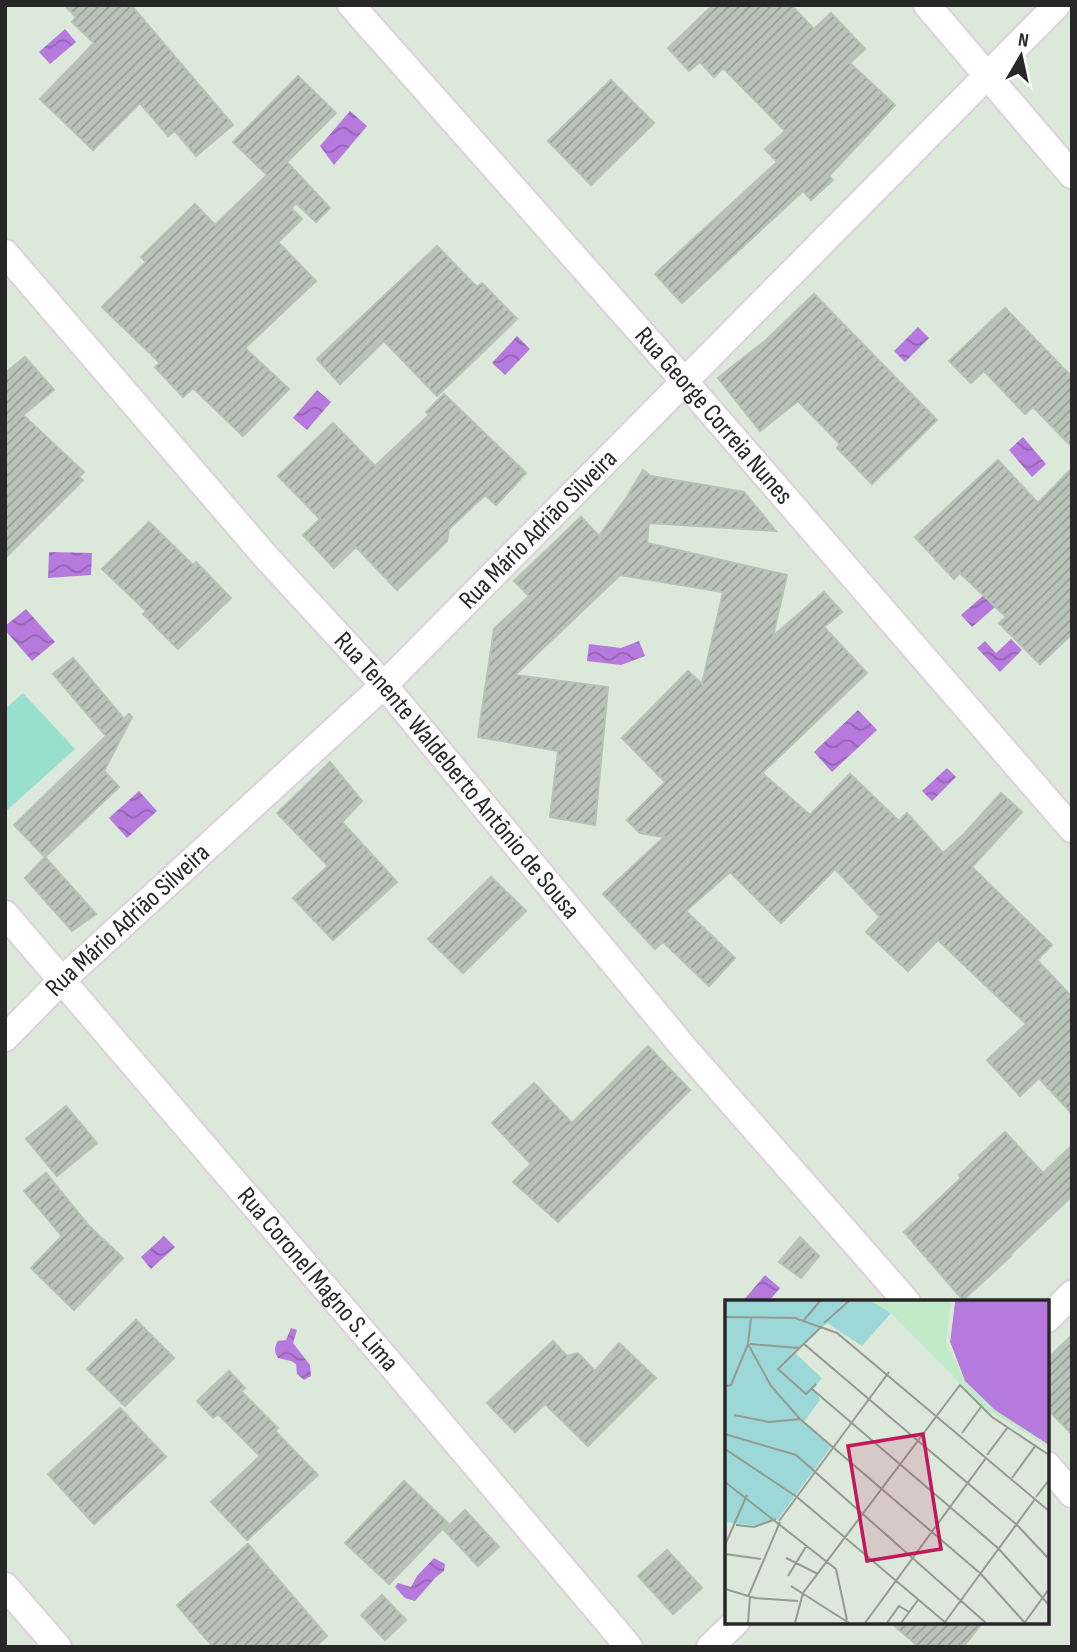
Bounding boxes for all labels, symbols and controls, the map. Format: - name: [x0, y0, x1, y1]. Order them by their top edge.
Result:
- north arrow: [986, 21, 1056, 91]
- text: N: [1017, 29, 1030, 53]
- street label: Rua George Correia Nunes: [628, 321, 799, 511]
- street label: Rua Mário Adrião Silveira: [453, 443, 624, 615]
- street label: Rua Tenente Waldeberto Antônio de Sousa: [328, 626, 586, 925]
- street label: Rua Mário Adrião Silveira: [39, 837, 216, 1003]
- street label: Rua Coronel Magno S. Lima: [231, 1181, 405, 1378]
- inset map: [725, 1300, 1049, 1624]

